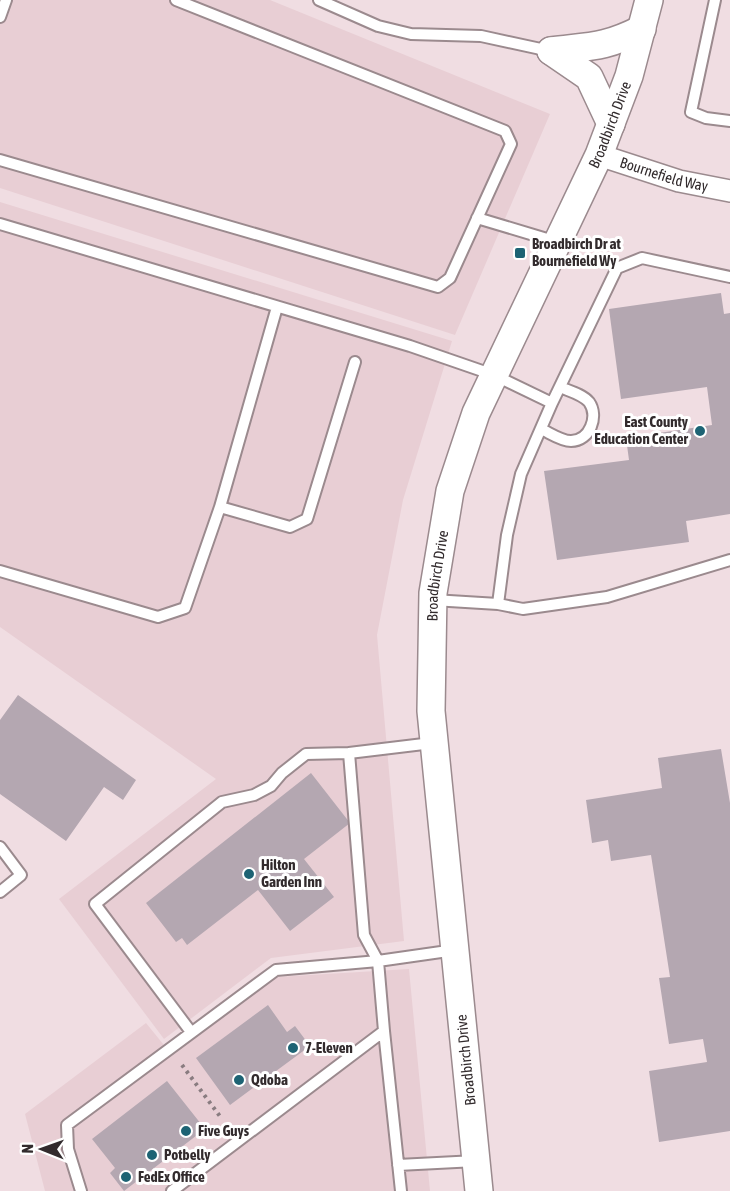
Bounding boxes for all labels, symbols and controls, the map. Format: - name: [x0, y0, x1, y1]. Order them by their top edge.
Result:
- street label: Broadbirch Drive: [585, 79, 634, 171]
- street label: Bournefield Way: [618, 153, 710, 195]
- place label: Broadbirch Dr at Bournefield Wy: [532, 235, 621, 269]
- marker: Broadbirch Dr at Bournefield Wy: [513, 246, 527, 260]
- place label: East County Education Center: [594, 413, 689, 447]
- marker: East County Education Center: [693, 424, 707, 438]
- street label: Broadbirch Drive: [424, 529, 451, 621]
- place label: Hilton Garden Inn: [261, 856, 322, 890]
- marker: Hilton Garden Inn: [242, 867, 256, 881]
- street label: Broadbirch Drive: [452, 1013, 479, 1107]
- place label: 7-Eleven: [305, 1039, 353, 1056]
- marker: 7-Eleven: [286, 1041, 300, 1055]
- place label: Qdoba: [251, 1071, 288, 1088]
- marker: Qdoba: [232, 1073, 246, 1087]
- north arrow: [12, 1119, 72, 1179]
- place label: Five Guys: [198, 1122, 250, 1139]
- marker: Five Guys: [179, 1124, 193, 1138]
- text: N: [18, 1144, 36, 1154]
- place label: Potbelly: [164, 1146, 211, 1163]
- marker: Potbelly: [145, 1148, 159, 1162]
- place label: FedEx Office: [138, 1168, 205, 1185]
- marker: FedEx Office: [119, 1170, 133, 1184]

